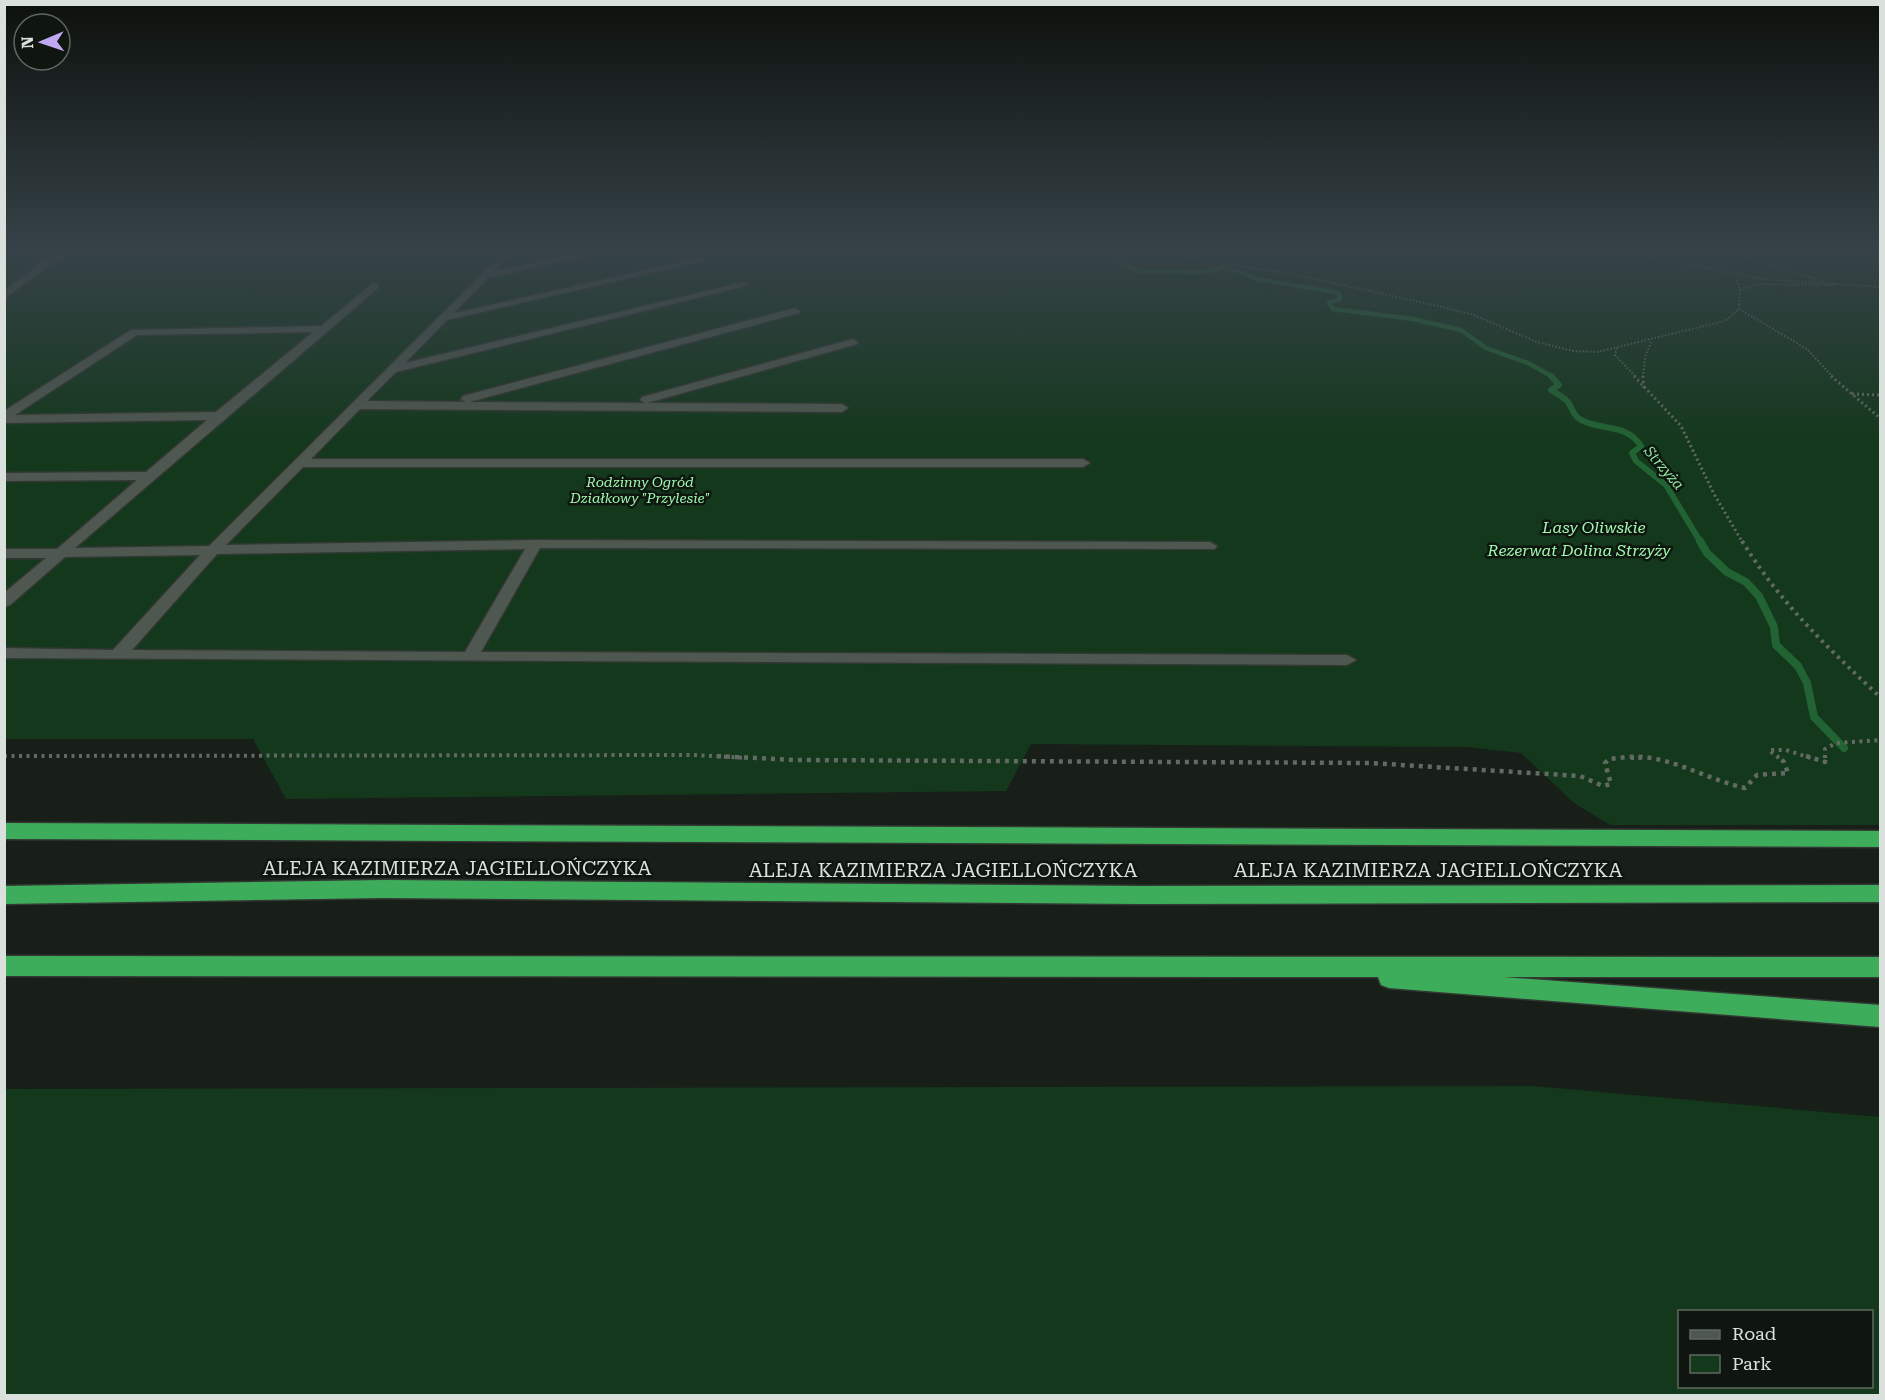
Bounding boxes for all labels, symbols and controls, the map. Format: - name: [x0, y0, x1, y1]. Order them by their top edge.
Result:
- north arrow: [12, 12, 72, 72]
- text: N: [18, 36, 37, 49]
- water label: Strzyża: [1639, 442, 1688, 494]
- park label: Rodzinny Ogród Działkowy "Przylesie": [569, 474, 710, 506]
- park label: Lasy Oliwskie: [1541, 518, 1646, 537]
- park label: Rezerwat Dolina Strzyży: [1487, 541, 1671, 560]
- street label: ALEJA KAZIMIERZA JAGIELLOŃCZYKA: [263, 856, 651, 880]
- street label: ALEJA KAZIMIERZA JAGIELLOŃCZYKA: [749, 858, 1137, 882]
- street label: ALEJA KAZIMIERZA JAGIELLOŃCZYKA: [1234, 858, 1622, 882]
- legend: [1678, 1310, 1873, 1388]
- text: Road: [1732, 1323, 1777, 1344]
- text: Park: [1732, 1353, 1772, 1374]

